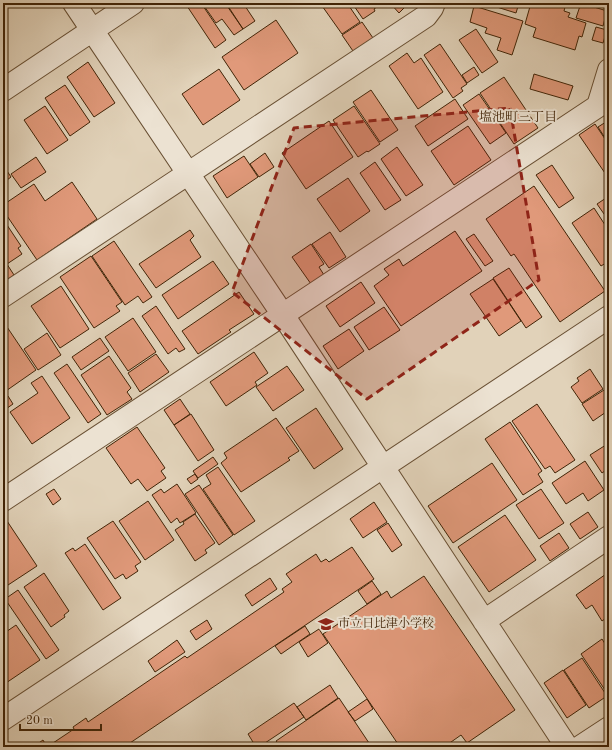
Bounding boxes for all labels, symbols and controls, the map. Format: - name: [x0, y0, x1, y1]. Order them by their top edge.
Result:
- district label: 塩池町三丁目: [479, 110, 557, 124]
- school or university icon: 市立日比津小学校: [317, 615, 335, 633]
- place label: 市立日比津小学校: [338, 616, 434, 630]
- scale bar: [20, 706, 101, 732]
- text: 20 m: [26, 715, 53, 727]

